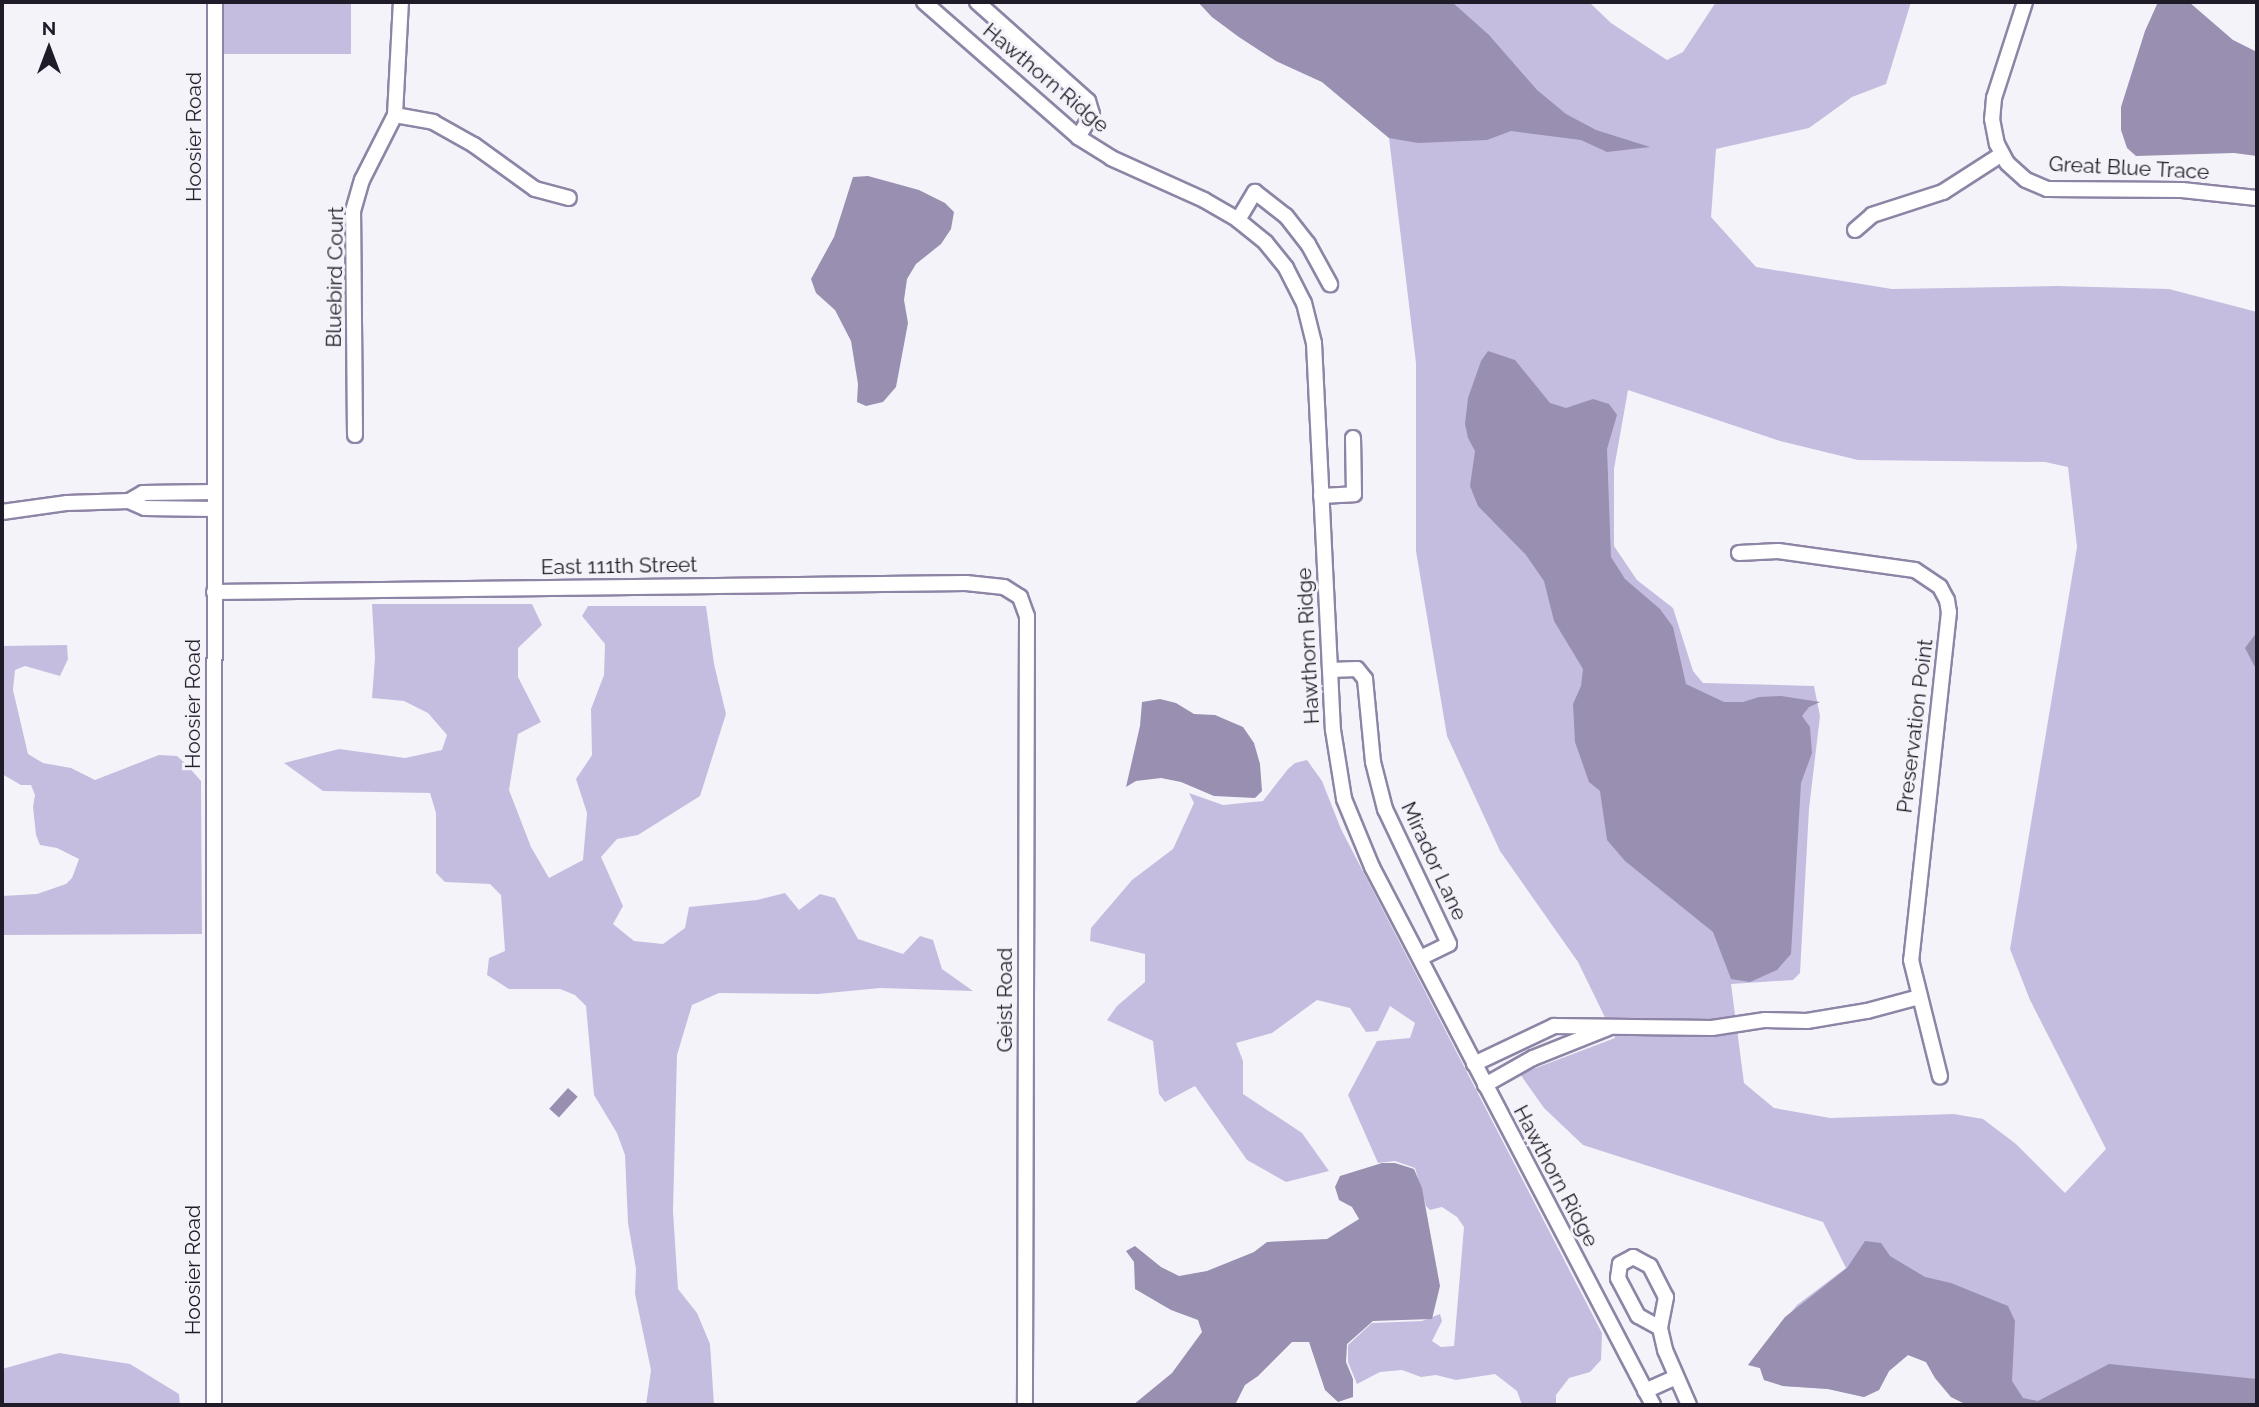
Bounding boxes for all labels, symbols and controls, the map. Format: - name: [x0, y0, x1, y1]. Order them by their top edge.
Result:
- north arrow: [14, 14, 84, 84]
- text: N: [42, 17, 56, 39]
- street label: Hawthorn Ridge: [978, 18, 1114, 138]
- street label: Hoosier Road: [181, 72, 207, 202]
- street label: Great Blue Trace: [2048, 151, 2210, 185]
- street label: Bluebird Court: [321, 206, 349, 348]
- street label: East 111th Street: [541, 552, 697, 580]
- street label: Hawthorn Ridge: [1291, 567, 1325, 725]
- street label: Preservation Point: [1892, 637, 1938, 815]
- street label: Hoosier Road: [180, 639, 206, 769]
- street label: Mirador Lane: [1395, 798, 1473, 924]
- street label: Geist Road: [992, 948, 1018, 1052]
- street label: Hawthorn Ridge: [1508, 1101, 1604, 1251]
- street label: Hoosier Road: [180, 1205, 206, 1335]

